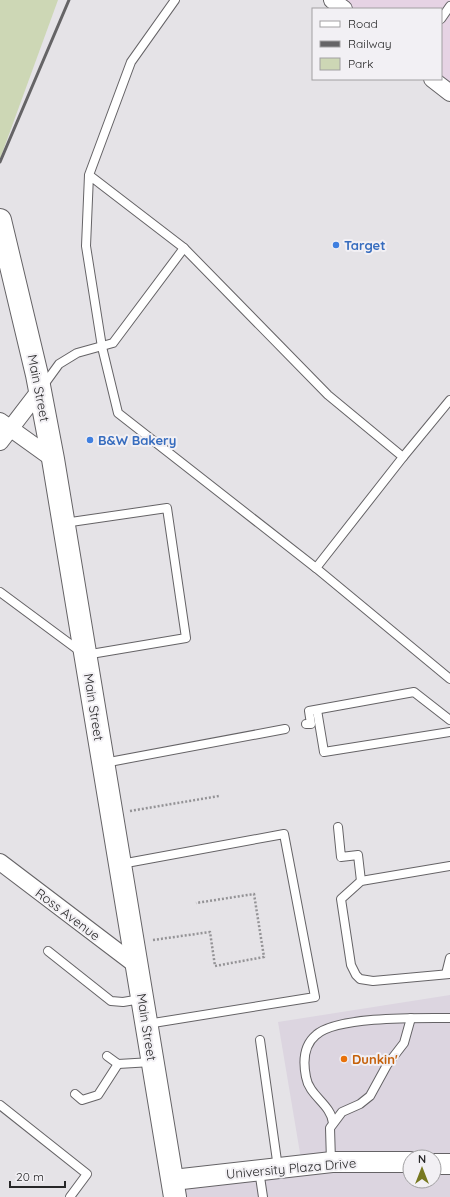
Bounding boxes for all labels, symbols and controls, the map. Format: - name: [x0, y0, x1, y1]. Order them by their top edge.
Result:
- legend: [312, 8, 442, 80]
- text: Road: [348, 16, 378, 31]
- text: Railway: [348, 36, 392, 51]
- text: Park: [348, 56, 373, 71]
- place label: Target: [344, 237, 385, 253]
- marker: Target: [331, 240, 341, 250]
- street label: Main Street: [25, 353, 53, 423]
- place label: B&W Bakery: [98, 432, 176, 448]
- marker: B&W Bakery: [85, 435, 95, 445]
- street label: Main Street: [81, 672, 107, 742]
- street label: Ross Avenue: [33, 885, 103, 943]
- street label: Main Street: [134, 992, 160, 1062]
- place label: Dunkin': [352, 1051, 398, 1067]
- marker: Dunkin': [339, 1054, 349, 1064]
- north arrow: [402, 1149, 442, 1189]
- text: N: [418, 1152, 426, 1166]
- street label: University Plaza Drive: [225, 1154, 357, 1182]
- scale bar: [10, 1163, 65, 1189]
- text: 20 m: [16, 1169, 44, 1184]

